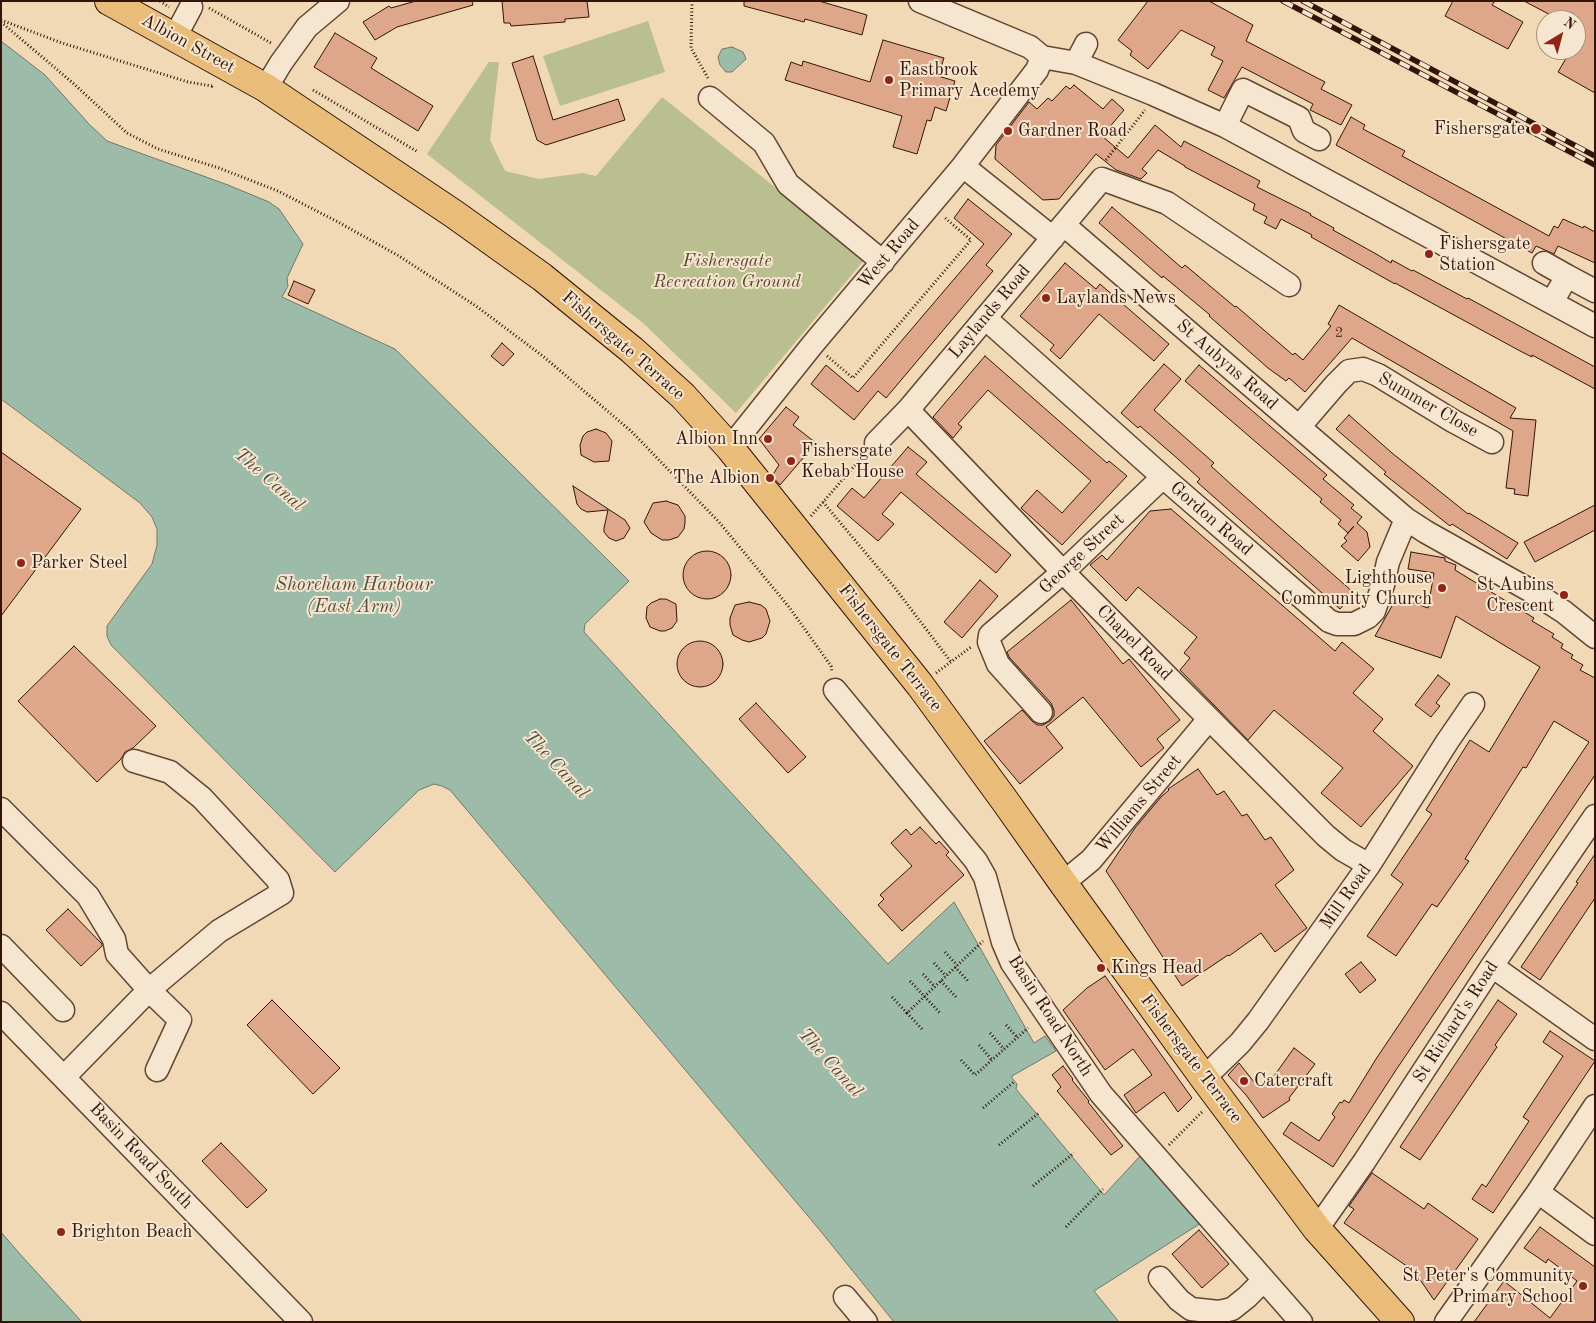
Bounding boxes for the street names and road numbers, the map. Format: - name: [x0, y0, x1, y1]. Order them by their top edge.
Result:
- street label: Albion Street: [137, 9, 239, 79]
- street label: West Road: [853, 214, 925, 294]
- street label: Laylands Road: [944, 261, 1036, 363]
- street label: Fishersgate Terrace: [557, 287, 689, 405]
- street label: St Aubyns Road: [1172, 315, 1282, 415]
- street label: Summer Close: [1374, 368, 1482, 442]
- street label: Gordon Road: [1165, 477, 1257, 561]
- street label: George Street: [1035, 509, 1129, 599]
- street label: Fishersgate Terrace: [833, 580, 947, 716]
- street label: Chapel Road: [1092, 601, 1176, 685]
- street label: Williams Street: [1092, 750, 1186, 858]
- street label: Mill Road: [1316, 860, 1376, 934]
- street label: Basin Road North: [1003, 951, 1097, 1081]
- street label: St Richard's Road: [1409, 957, 1503, 1087]
- street label: Fishersgate Terrace: [1135, 990, 1247, 1128]
- street label: Basin Road South: [85, 1098, 197, 1214]

